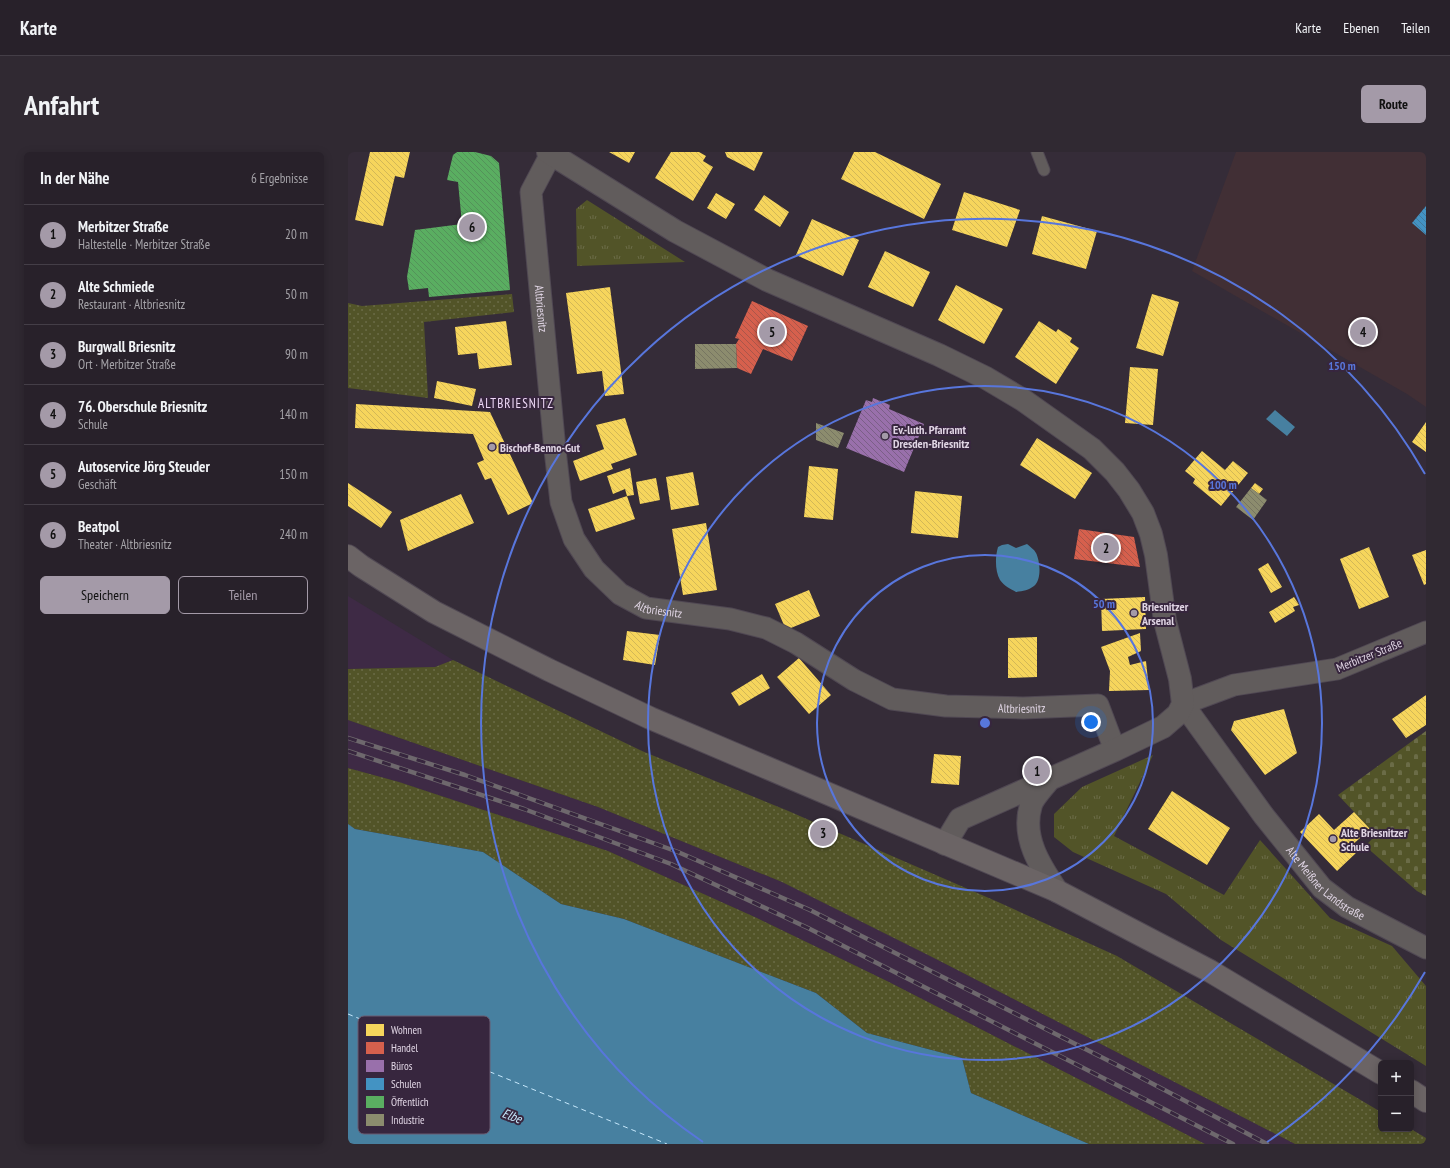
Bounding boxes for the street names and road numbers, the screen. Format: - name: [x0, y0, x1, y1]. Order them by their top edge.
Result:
- street label: Altbriesnitz: [532, 284, 552, 333]
- street label: Altbriesnitz: [633, 596, 683, 620]
- street label: Merbitzer Straße: [1334, 635, 1404, 675]
- street label: Altbriesnitz: [998, 700, 1046, 716]
- street label: Alte Meißner Landstraße: [1283, 843, 1368, 923]

